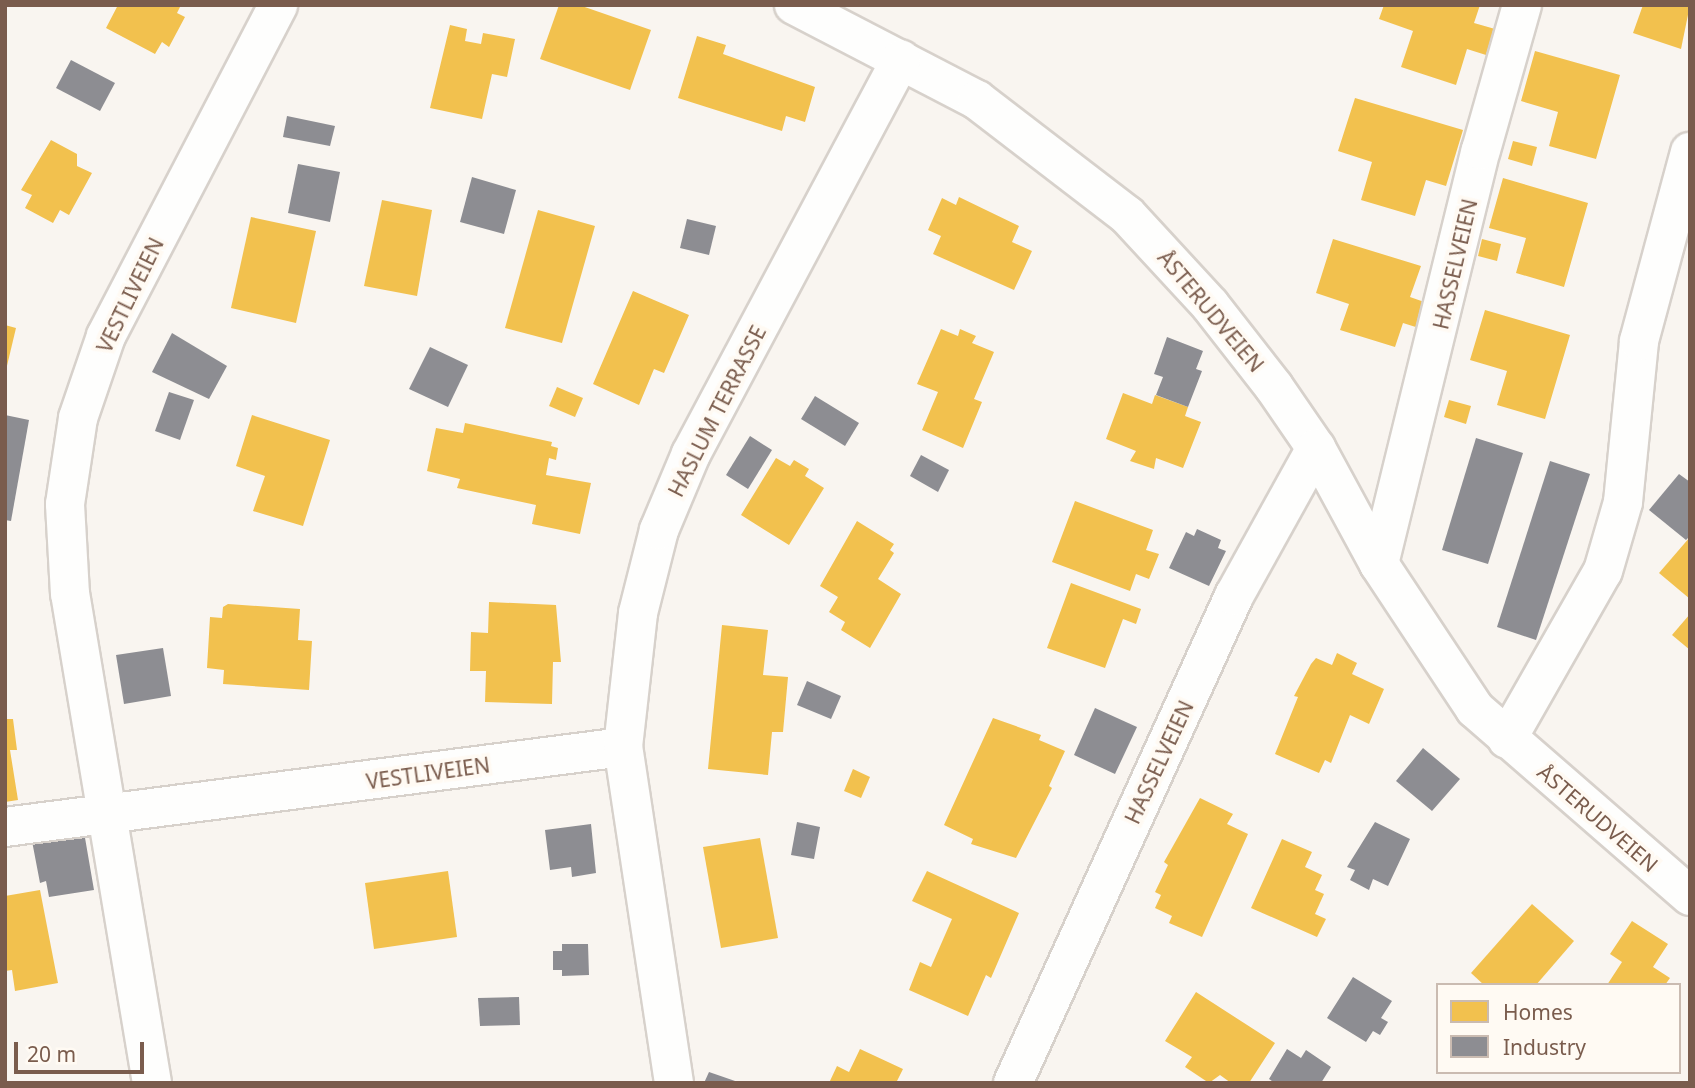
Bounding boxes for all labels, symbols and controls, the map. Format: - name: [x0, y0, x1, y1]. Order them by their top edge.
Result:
- street label: HASSELVEIEN: [1428, 196, 1482, 332]
- street label: VESTLIVEIEN: [91, 233, 169, 357]
- street label: ÅSTERUDVEIEN: [1153, 245, 1269, 377]
- street label: HASLUM TERRASSE: [663, 321, 771, 501]
- street label: HASSELVEIEN: [1119, 696, 1199, 828]
- street label: VESTLIVEIEN: [365, 752, 491, 794]
- street label: ÅSTERUDVEIEN: [1533, 759, 1663, 877]
- legend: [1436, 983, 1681, 1074]
- text: Homes: [1503, 998, 1573, 1026]
- scale bar: [18, 1028, 147, 1072]
- text: Industry: [1503, 1033, 1586, 1061]
- text: 20 m: [27, 1040, 76, 1068]

